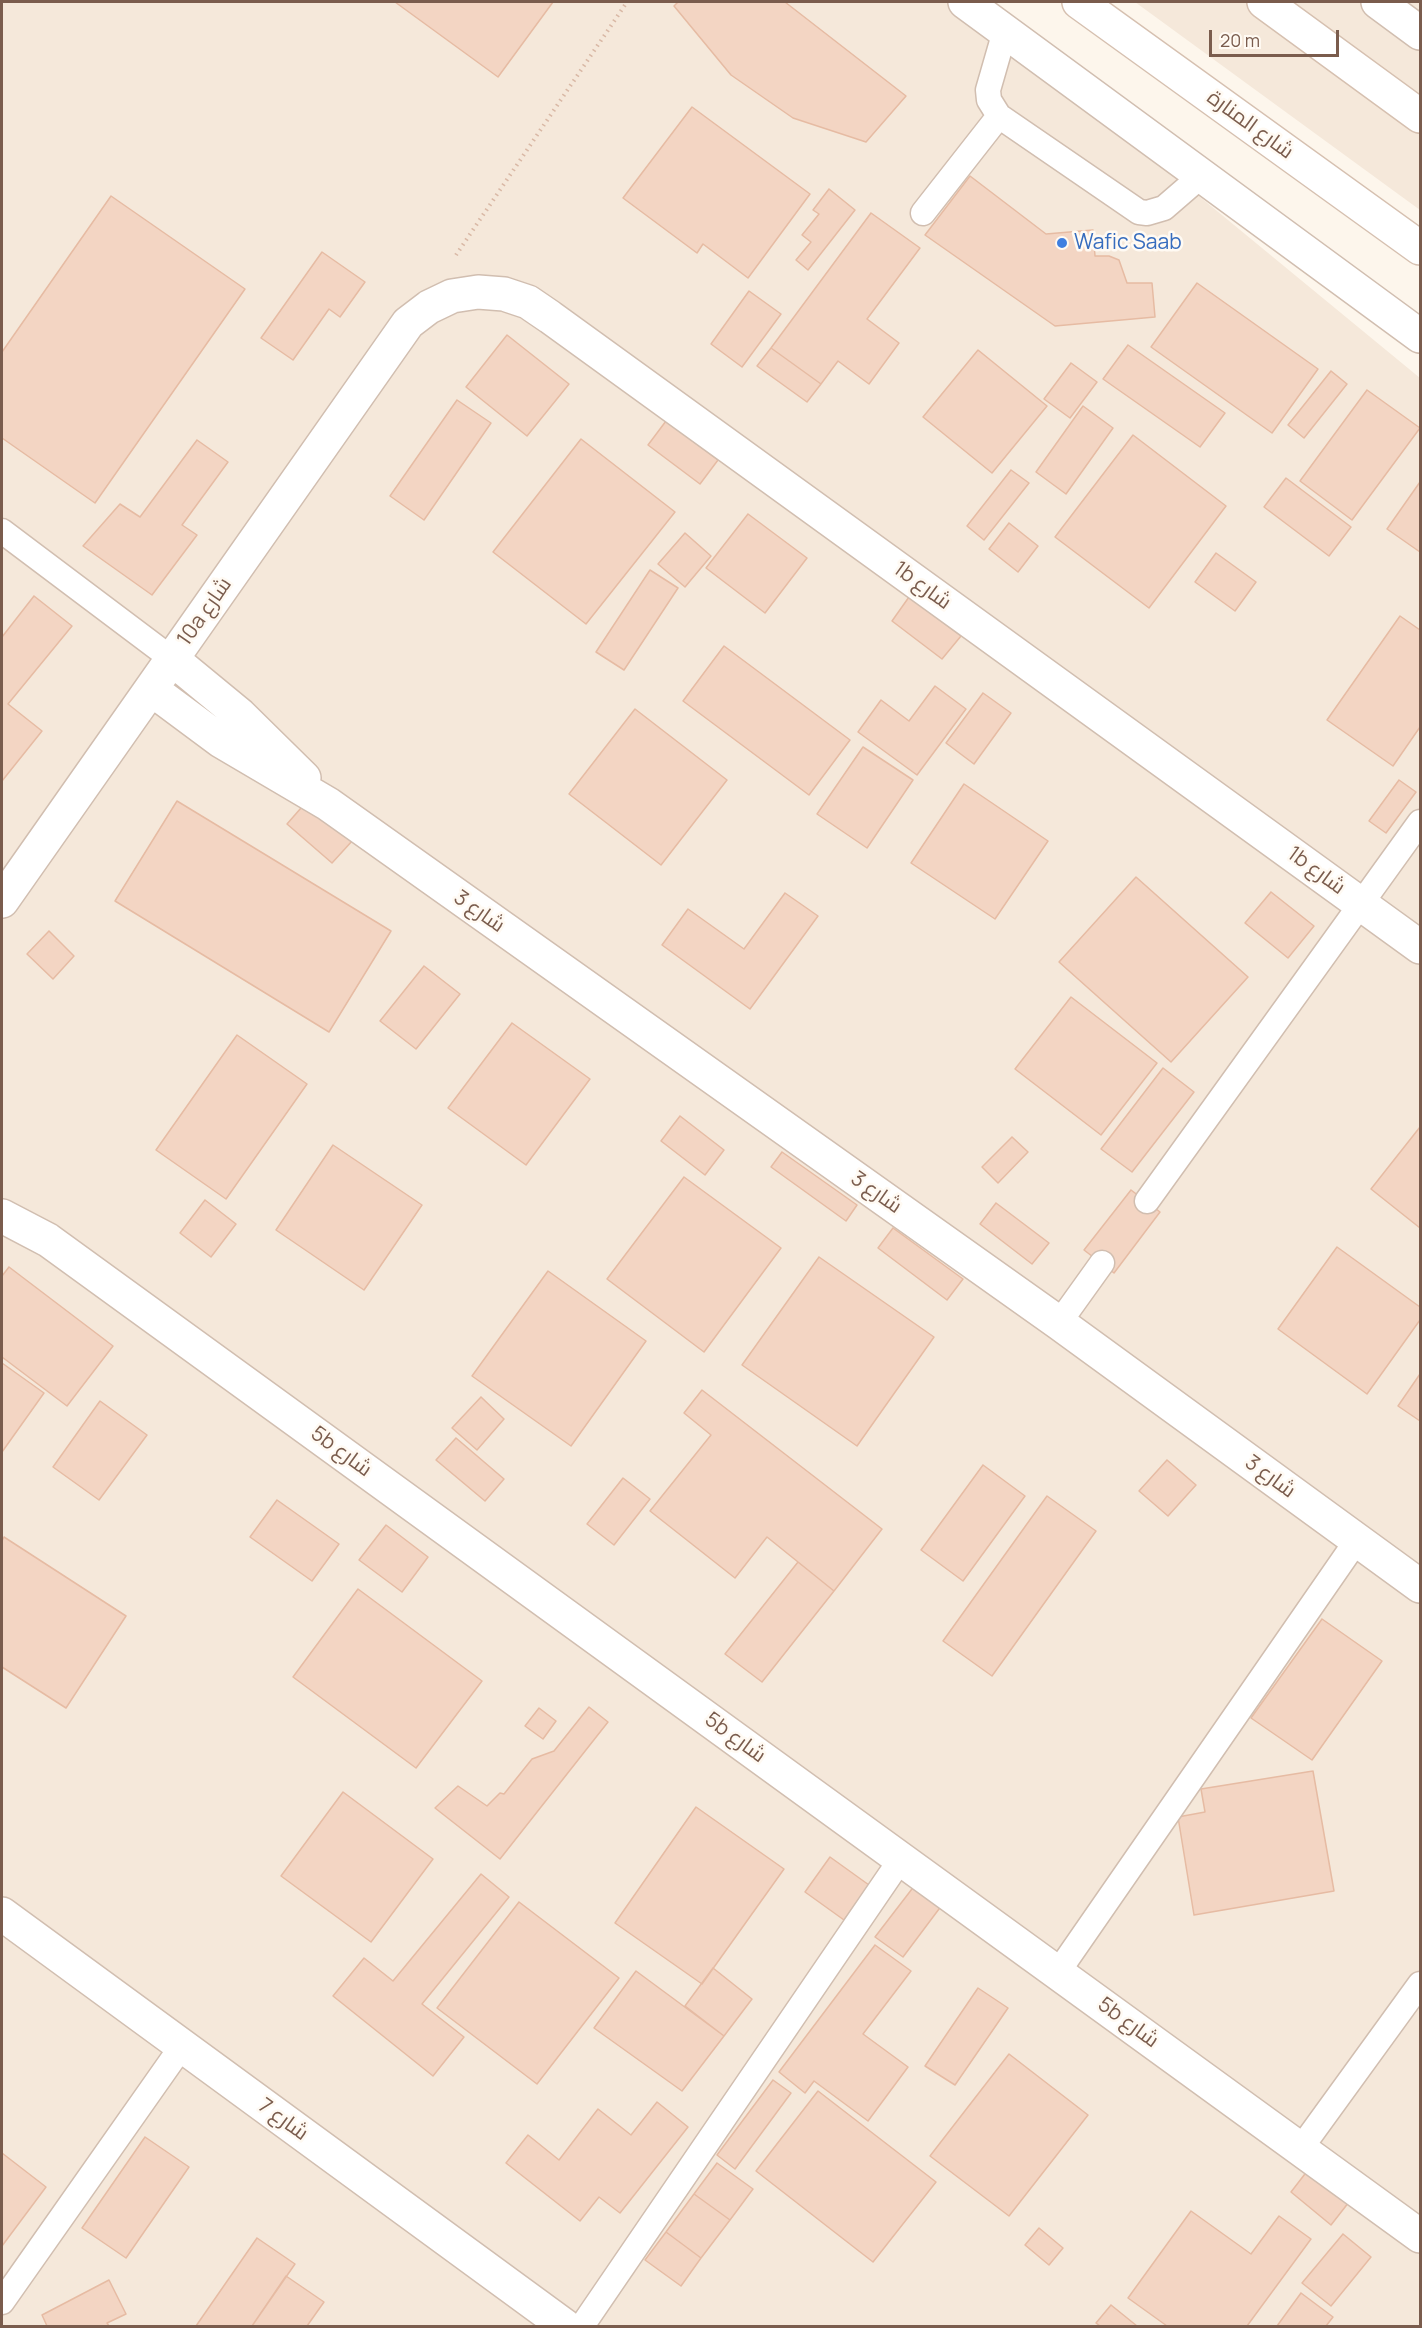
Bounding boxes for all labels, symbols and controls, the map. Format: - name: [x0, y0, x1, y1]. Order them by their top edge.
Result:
- scale bar: [1212, 18, 1342, 56]
- text: 20 m: [1220, 28, 1260, 52]
- street label: شارع المنارة: [1202, 85, 1298, 165]
- place label: Wafic Saab: [1074, 230, 1182, 256]
- marker: Wafic Saab: [1055, 236, 1069, 250]
- street label: 1b شارع: [888, 557, 956, 615]
- street label: 10a شارع: [172, 573, 238, 651]
- street label: 1b شارع: [1282, 842, 1350, 900]
- street label: شارع 3: [449, 885, 509, 939]
- street label: شارع 3: [846, 1166, 906, 1220]
- street label: 5b شارع: [306, 1421, 376, 1483]
- street label: شارع 3: [1240, 1450, 1300, 1504]
- street label: 5b شارع: [700, 1707, 770, 1769]
- street label: 5b شارع: [1093, 1992, 1163, 2054]
- street label: شارع 7: [253, 2094, 313, 2146]

